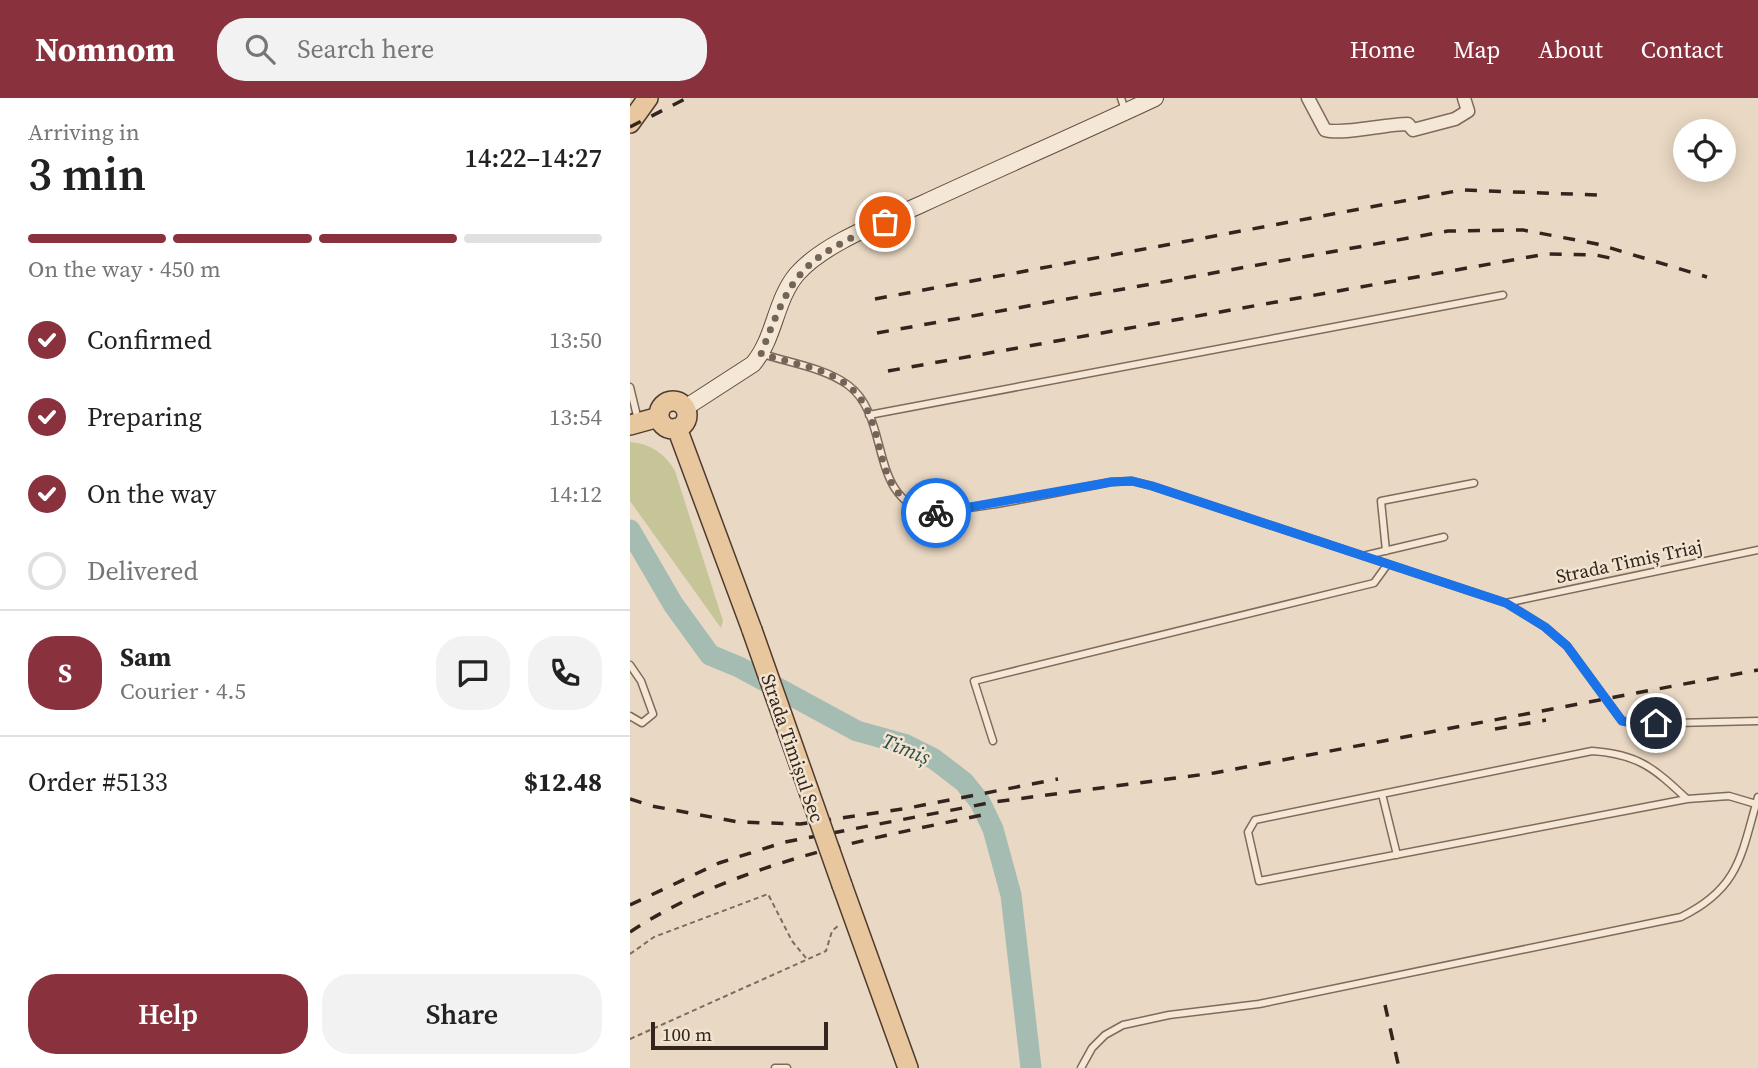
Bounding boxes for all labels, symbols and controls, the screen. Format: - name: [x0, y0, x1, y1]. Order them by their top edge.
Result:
- search box: [217, 18, 707, 81]
- text: Nomnom: [35, 27, 175, 72]
- icon: search: [241, 30, 279, 68]
- text: Search here: [297, 31, 434, 67]
- text: Home: [1350, 33, 1415, 66]
- text: Map: [1453, 33, 1500, 66]
- text: About: [1538, 33, 1603, 66]
- text: Contact: [1641, 33, 1723, 66]
- text: Arriving in: [28, 116, 140, 148]
- map controls: [1673, 119, 1736, 182]
- button: locate: [1673, 119, 1736, 182]
- text: 14:22–14:27: [465, 140, 602, 176]
- text: 3 min: [28, 142, 146, 205]
- pin: [855, 192, 915, 252]
- icon: bag: [866, 203, 904, 241]
- text: On the way · 450 m: [28, 253, 221, 285]
- icon: check: [28, 321, 66, 359]
- text: Confirmed: [87, 322, 212, 358]
- text: 13:50: [549, 324, 602, 356]
- icon: check: [28, 398, 66, 436]
- text: Preparing: [87, 399, 202, 435]
- text: 13:54: [549, 401, 602, 433]
- icon: check: [28, 475, 66, 513]
- text: On the way: [87, 476, 216, 512]
- text: 14:12: [549, 478, 602, 510]
- courier: [901, 478, 971, 548]
- icon: bike: [917, 494, 955, 532]
- street label: Strada Timiș Triaj: [1553, 533, 1705, 589]
- text: Delivered: [87, 553, 198, 589]
- button: chat: [436, 636, 510, 710]
- button: phone: [528, 636, 602, 710]
- text: Sam: [120, 639, 171, 675]
- text: S: [58, 655, 72, 691]
- street label: Strada Timișul Sec: [755, 670, 831, 826]
- text: Courier · 4.5: [120, 675, 246, 707]
- pin: [1626, 693, 1686, 753]
- icon: home: [1637, 704, 1675, 742]
- water label: Timiș: [878, 726, 935, 771]
- text: Order #5133: [28, 764, 168, 800]
- text: $12.48: [524, 764, 602, 800]
- button: Help: [28, 974, 308, 1054]
- button: Share: [322, 974, 602, 1054]
- scale bar: [651, 1019, 828, 1051]
- text: 100 m: [662, 1021, 712, 1047]

